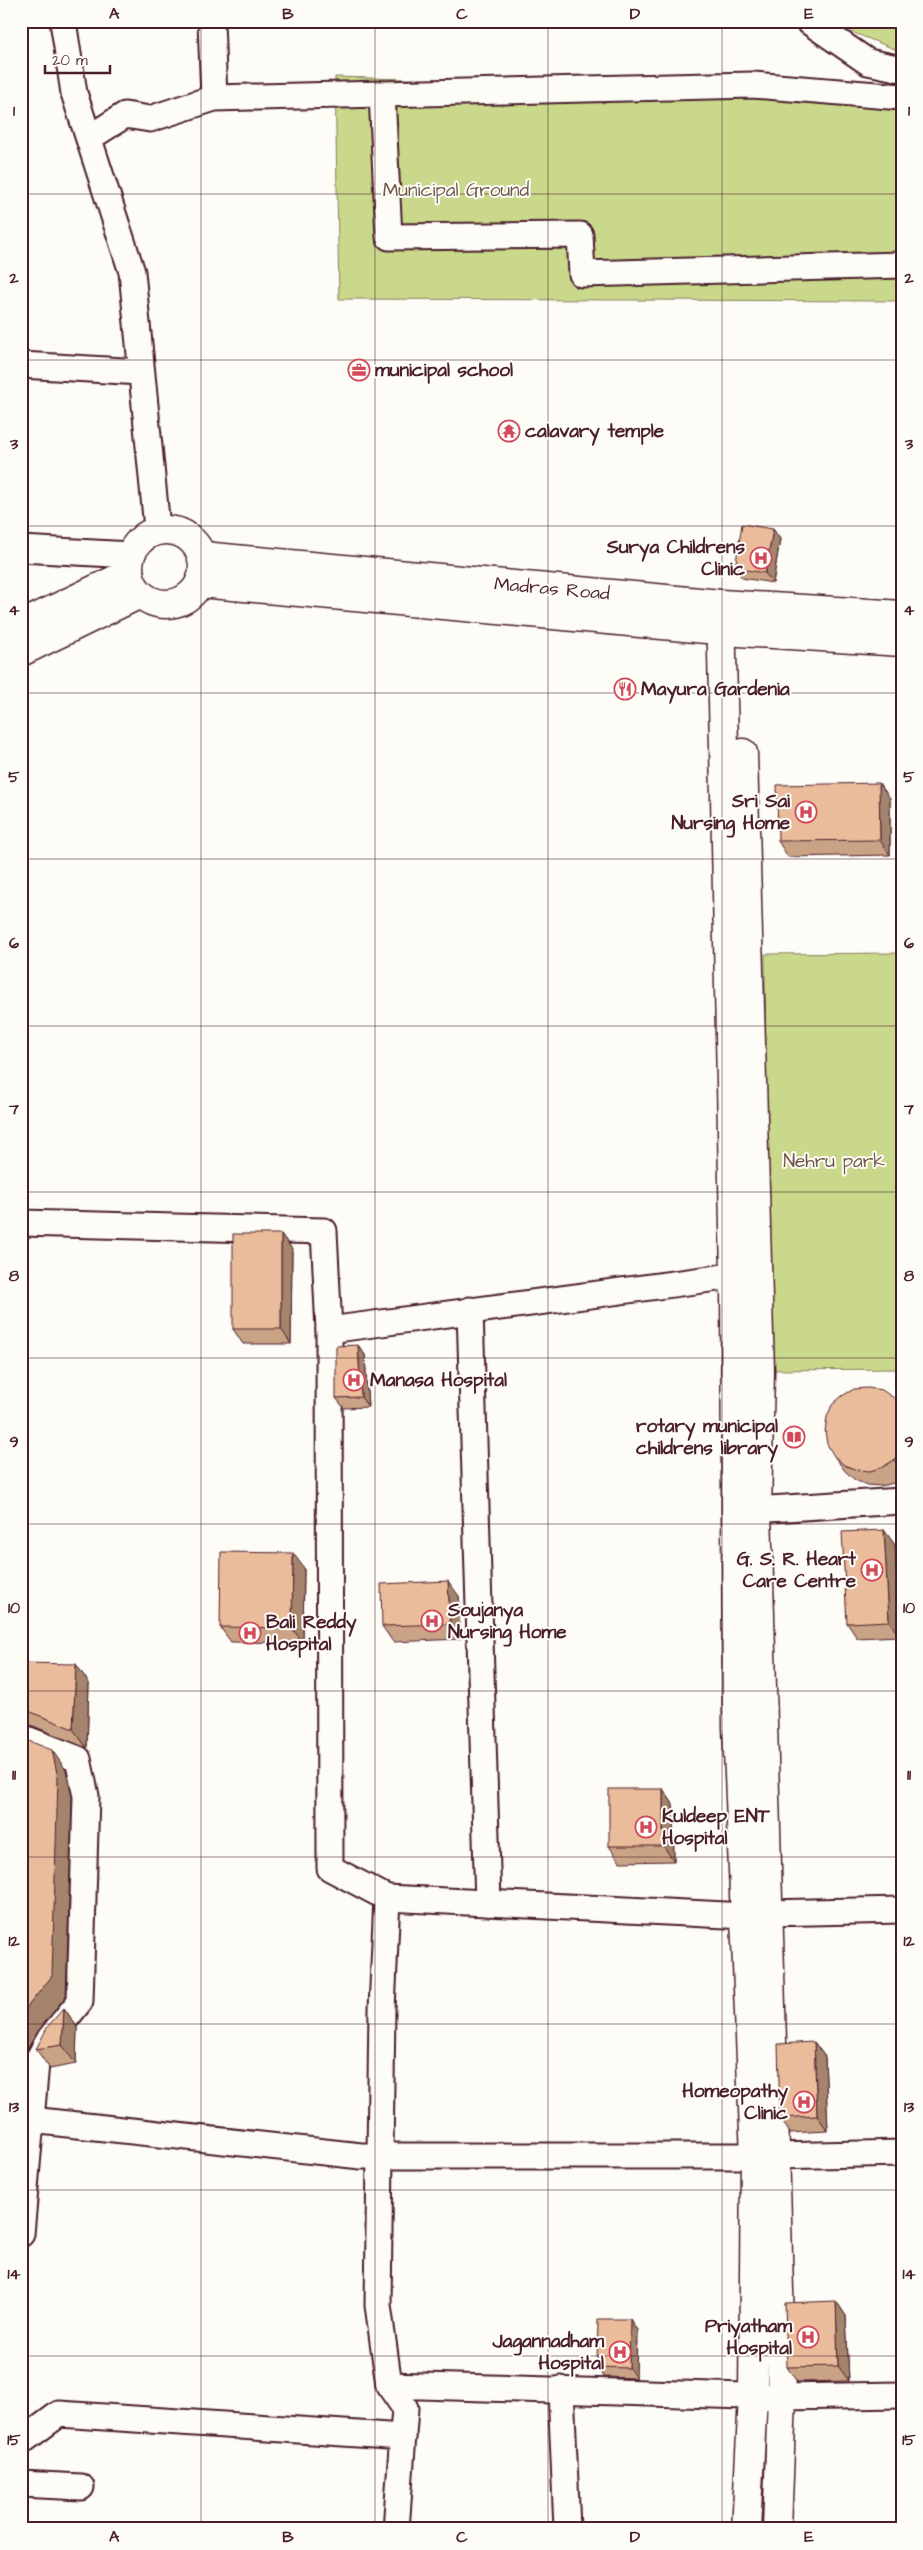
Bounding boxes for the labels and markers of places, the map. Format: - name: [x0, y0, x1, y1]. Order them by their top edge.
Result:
- place label: municipal school: [375, 357, 513, 384]
- office icon: municipal school: [347, 358, 371, 382]
- place label: calavary temple: [525, 418, 665, 446]
- temple icon: calavary temple: [497, 419, 521, 443]
- place label: Surya Childrens Clinic: [606, 534, 745, 583]
- hospital icon: Surya Childrens Clinic: [749, 546, 773, 570]
- place label: Mayura Gardenia: [641, 676, 790, 704]
- restaurant icon: Mayura Gardenia: [613, 677, 637, 701]
- place label: Sri Sai Nursing Home: [671, 788, 791, 838]
- hospital icon: Sri Sai Nursing Home: [794, 800, 818, 824]
- place label: Manasa Hospital: [370, 1367, 507, 1394]
- hospital icon: Manasa Hospital: [342, 1368, 366, 1392]
- place label: rotary municipal childrens library: [636, 1413, 779, 1463]
- library icon: rotary municipal childrens library: [782, 1425, 806, 1449]
- place label: G. S. R. Heart Care Centre: [737, 1546, 857, 1595]
- hospital icon: G. S. R. Heart Care Centre: [860, 1558, 884, 1582]
- place label: Soujanya Nursing Home: [447, 1597, 567, 1647]
- place label: Bali Reddy Hospital: [266, 1609, 357, 1658]
- hospital icon: Soujanya Nursing Home: [420, 1609, 444, 1633]
- hospital icon: Bali Reddy Hospital: [238, 1621, 262, 1645]
- place label: Kuldeep ENT Hospital: [662, 1803, 771, 1852]
- hospital icon: Kuldeep ENT Hospital: [634, 1815, 658, 1839]
- place label: Homeopathy Clinic: [682, 2078, 789, 2127]
- hospital icon: Homeopathy Clinic: [792, 2090, 816, 2114]
- place label: Priyatham Hospital: [705, 2313, 793, 2362]
- hospital icon: Priyatham Hospital: [796, 2325, 820, 2349]
- place label: Jagannadham Hospital: [492, 2328, 605, 2377]
- hospital icon: Jagannadham Hospital: [608, 2340, 632, 2364]

